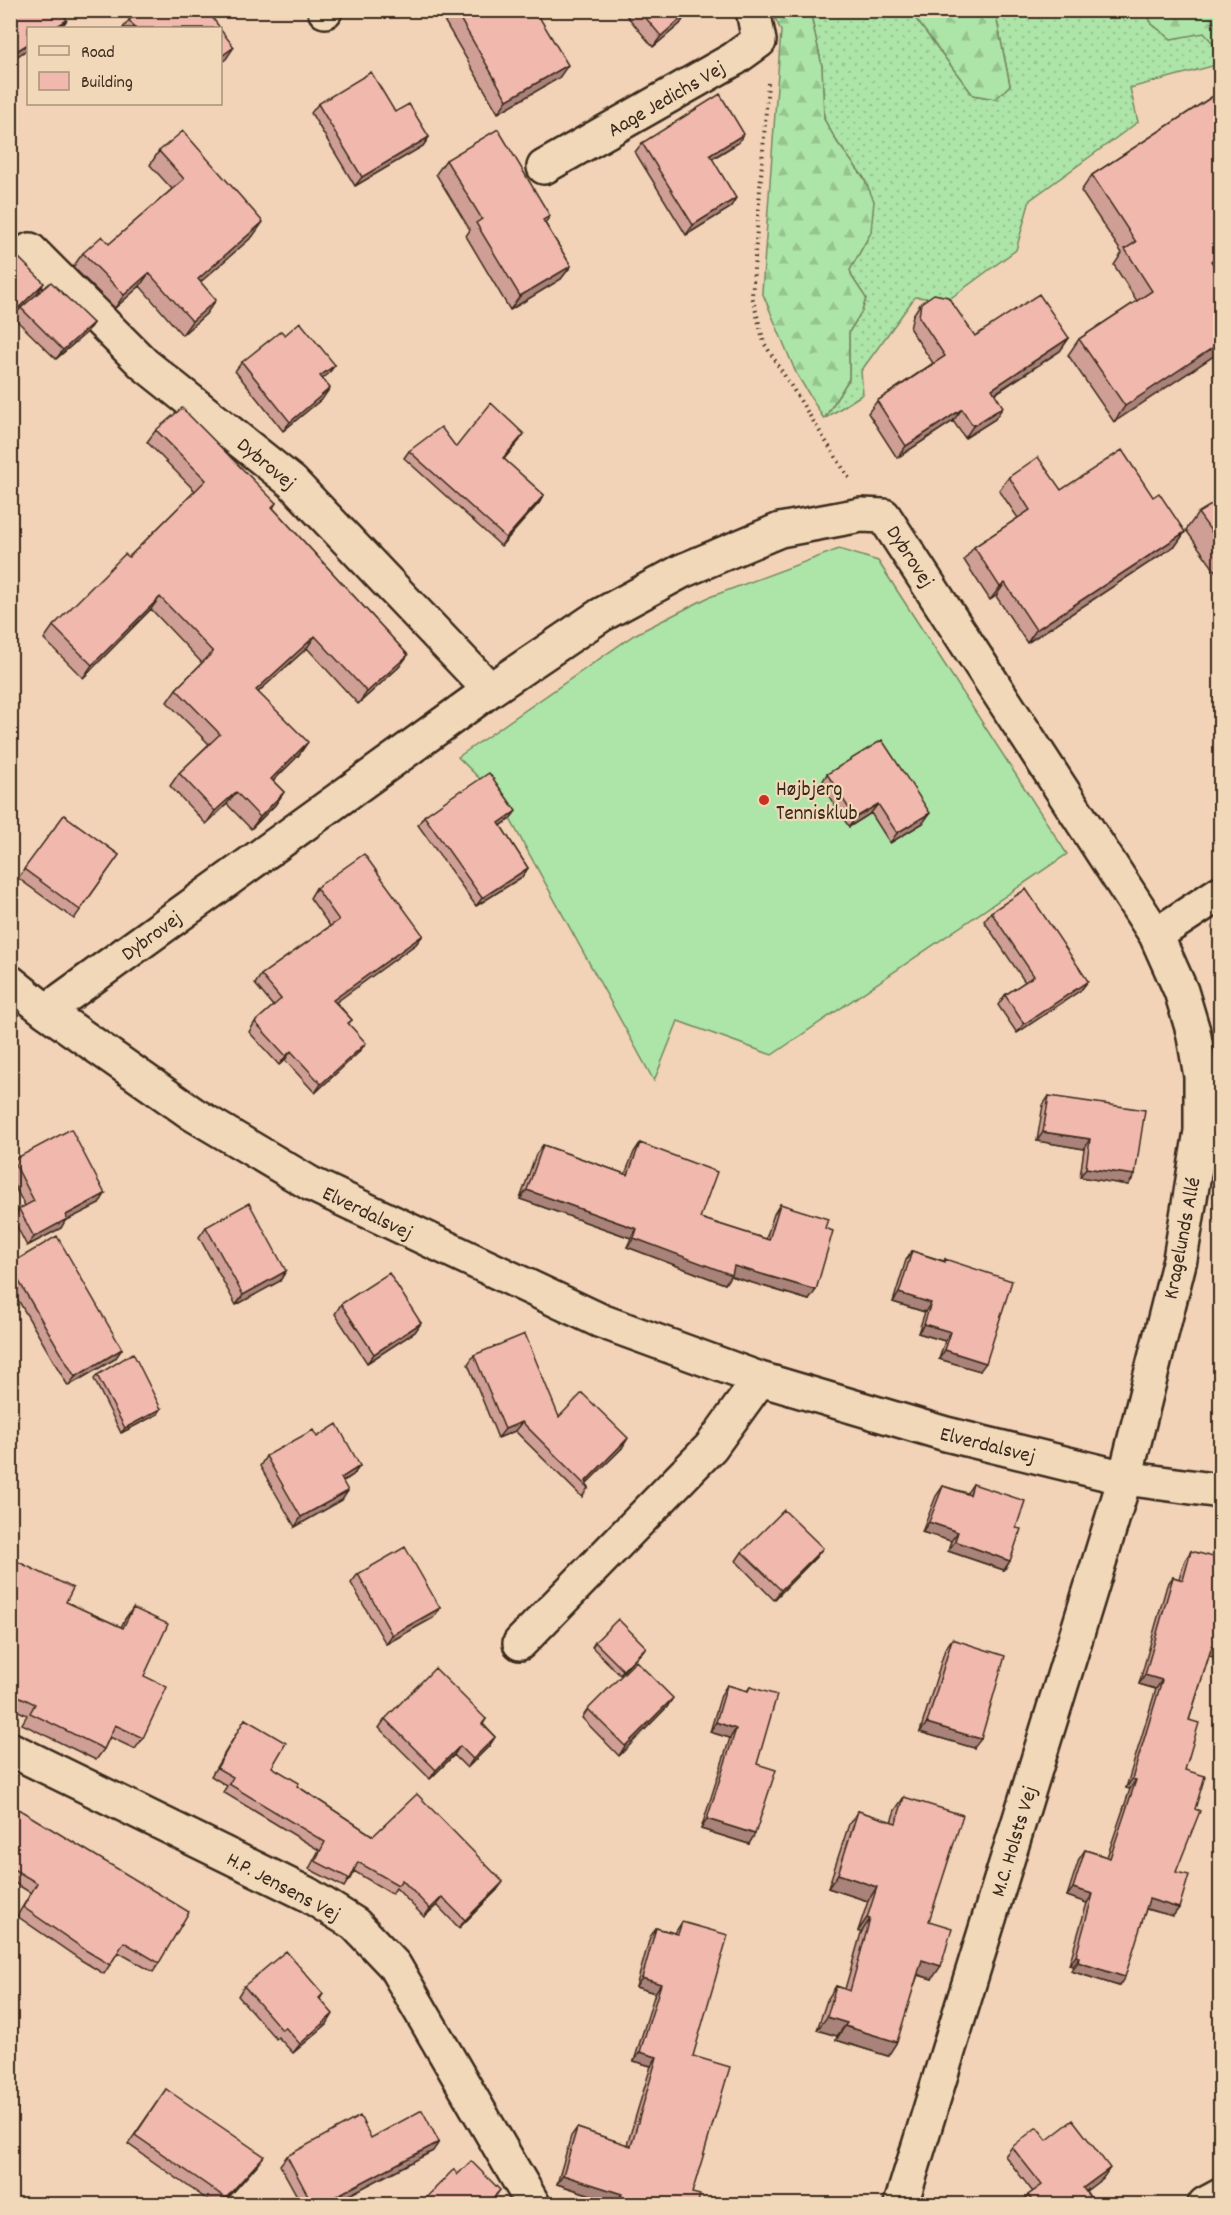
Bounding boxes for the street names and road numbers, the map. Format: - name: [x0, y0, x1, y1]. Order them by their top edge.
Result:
- street label: Aage Jedichs Vej: [603, 55, 732, 147]
- street label: Dybrovej: [229, 432, 301, 499]
- street label: Dybrovej: [877, 520, 940, 595]
- street label: Dybrovej: [116, 905, 190, 970]
- street label: Kragelunds Allé: [1157, 1175, 1210, 1302]
- street label: Elverdalsvej: [316, 1180, 417, 1250]
- street label: Elverdalsvej: [936, 1421, 1038, 1473]
- street label: M.C. Holsts Vej: [985, 1783, 1047, 1901]
- street label: H.P. Jensens Vej: [220, 1846, 345, 1931]

